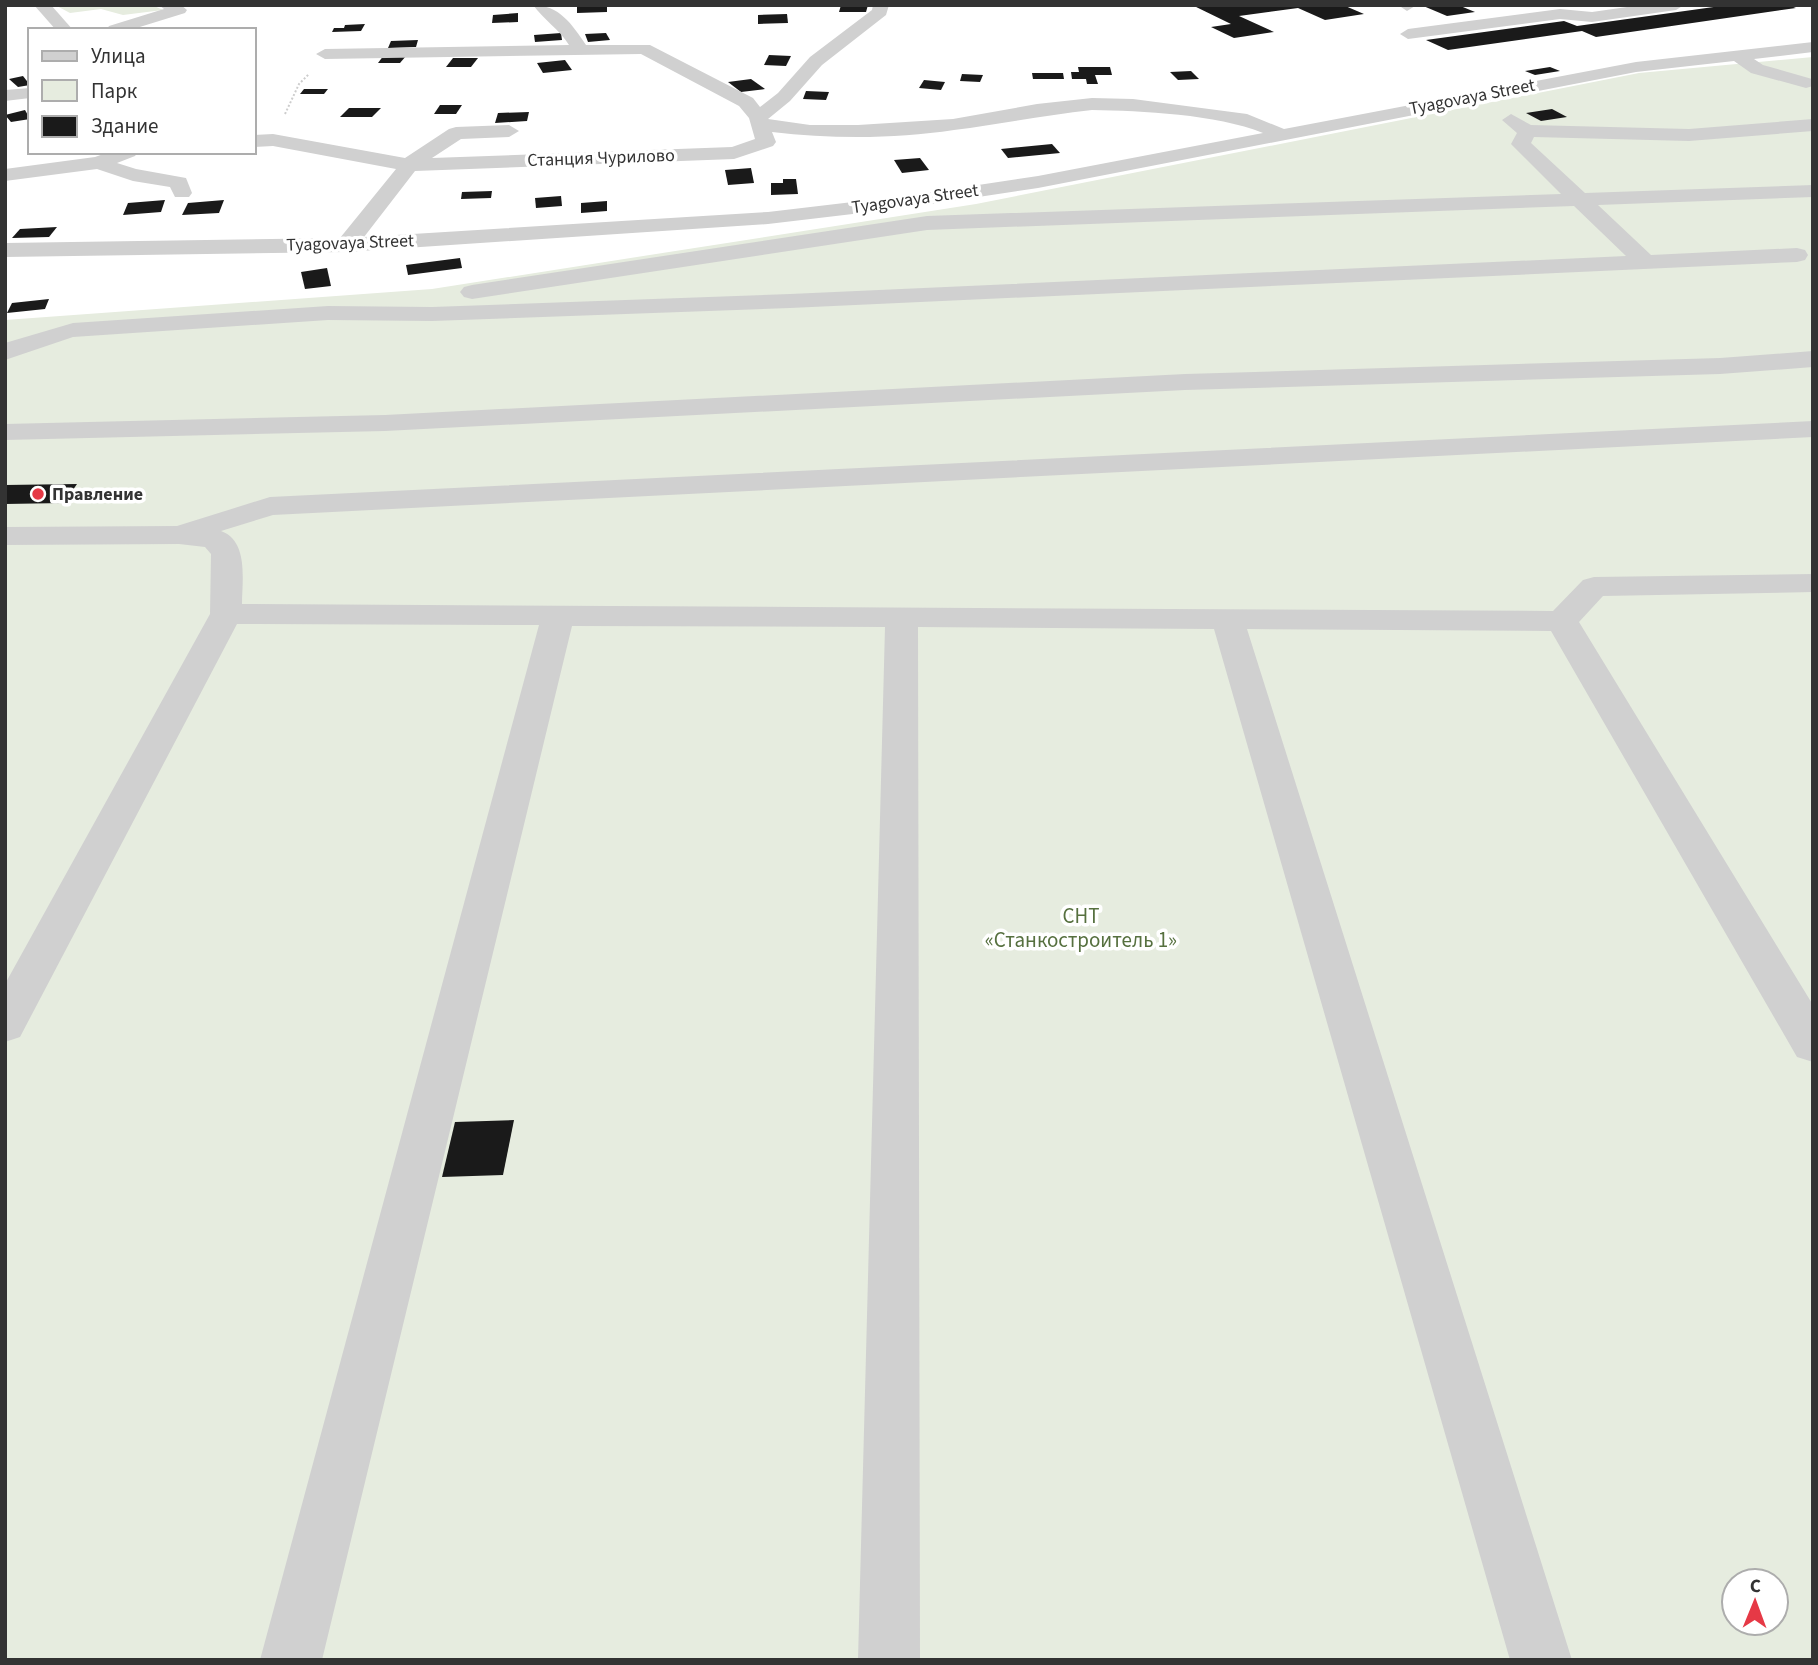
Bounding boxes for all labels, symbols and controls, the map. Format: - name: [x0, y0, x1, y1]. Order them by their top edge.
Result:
- legend: [28, 28, 256, 154]
- text: Улица: [91, 41, 146, 71]
- street label: Tyagovaya Street: [1407, 73, 1537, 121]
- text: Парк: [91, 76, 138, 106]
- text: Здание: [91, 111, 159, 141]
- street label: Станция Чурилово: [527, 143, 675, 173]
- street label: Tyagovaya Street: [850, 178, 980, 220]
- street label: Tyagovaya Street: [286, 228, 414, 258]
- place label: Правление: [52, 482, 143, 507]
- marker: Правление: [30, 486, 46, 502]
- park label: СНТ «Станкостроитель 1»: [985, 901, 1177, 955]
- north arrow: [1720, 1567, 1790, 1637]
- text: С: [1750, 1573, 1761, 1600]

